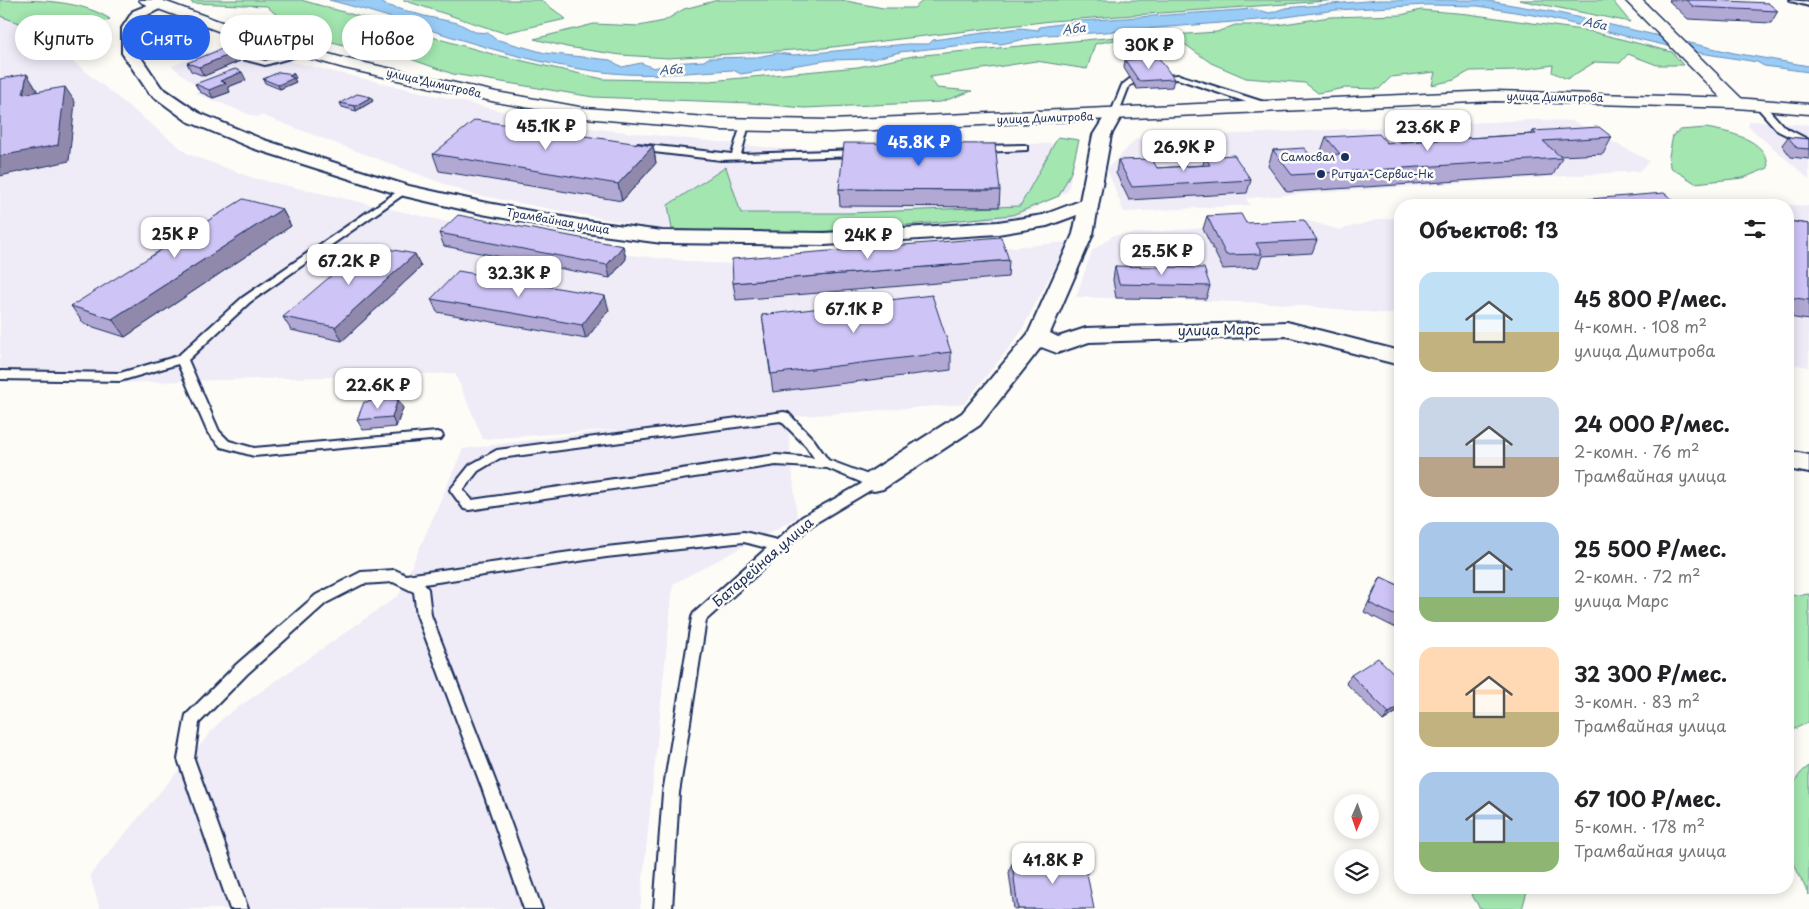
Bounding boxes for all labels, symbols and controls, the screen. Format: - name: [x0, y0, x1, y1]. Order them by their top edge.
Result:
- water label: Аба: [1582, 12, 1609, 34]
- chip: Купить: [15, 15, 112, 60]
- chip: Снять: [122, 15, 210, 60]
- chip: Фильтры: [220, 15, 332, 60]
- chip: Новое: [342, 15, 433, 60]
- water label: Аба: [1061, 18, 1087, 38]
- pin: 30K ₽: [1114, 28, 1184, 70]
- text: 30K ₽: [1124, 32, 1174, 56]
- water label: Аба: [659, 59, 684, 79]
- street label: улица Димитрова: [385, 63, 483, 102]
- street label: улица Димитрова: [1506, 87, 1604, 106]
- street label: улица Димитрова: [996, 107, 1094, 128]
- pin: 45.1K ₽: [500, 108, 592, 151]
- pin: 23.6K ₽: [1382, 110, 1474, 152]
- text: 45.1K ₽: [516, 113, 576, 137]
- text: 23.6K ₽: [1396, 114, 1460, 138]
- pin: 45.8K ₽: [873, 124, 965, 167]
- text: 45.8K ₽: [888, 129, 950, 153]
- pin: 26.9K ₽: [1138, 130, 1230, 172]
- text: 26.9K ₽: [1153, 134, 1215, 158]
- place label: Самосвал: [1281, 148, 1335, 165]
- marker: Самосвал: [1339, 151, 1351, 163]
- place label: Ритуал-Сервис-Нк: [1331, 165, 1434, 182]
- marker: Ритуал-Сервис-Нк: [1315, 168, 1327, 180]
- street label: Трамвайная улица: [505, 203, 611, 238]
- text: Объектов: 13: [1419, 213, 1559, 245]
- icon: filters: [1741, 215, 1769, 243]
- pin: 25K ₽: [140, 216, 210, 259]
- pin: 24K ₽: [833, 218, 903, 260]
- text: 25K ₽: [152, 221, 198, 245]
- text: 24K ₽: [844, 222, 892, 246]
- pin: 25.5K ₽: [1116, 234, 1208, 276]
- text: 25.5K ₽: [1131, 238, 1193, 262]
- pin: 67.2K ₽: [303, 244, 395, 286]
- text: 67.2K ₽: [318, 248, 380, 272]
- pin: 32.3K ₽: [473, 256, 565, 298]
- text: 32.3K ₽: [487, 260, 551, 284]
- text: 45 800 ₽/мес.: [1574, 282, 1727, 314]
- pin: 67.1K ₽: [808, 292, 900, 334]
- icon: home: [1459, 292, 1519, 352]
- text: 67.1K ₽: [825, 296, 883, 320]
- text: 4-комн. · 108 m²: [1574, 314, 1707, 338]
- street label: улица Марс: [1177, 318, 1261, 341]
- text: улица Димитрова: [1574, 338, 1715, 362]
- pin: 22.6K ₽: [332, 368, 424, 410]
- text: 22.6K ₽: [346, 372, 410, 396]
- text: 24 000 ₽/мес.: [1574, 407, 1730, 439]
- icon: home: [1459, 417, 1519, 477]
- text: 2-комн. · 76 m²: [1574, 439, 1699, 463]
- text: Трамвайная улица: [1574, 463, 1726, 487]
- street label: Батарейная улица: [708, 512, 818, 611]
- text: 25 500 ₽/мес.: [1574, 532, 1727, 564]
- icon: home: [1459, 542, 1519, 602]
- text: 2-комн. · 72 m²: [1574, 564, 1701, 588]
- text: улица Марс: [1574, 588, 1669, 612]
- text: 32 300 ₽/мес.: [1574, 657, 1727, 689]
- icon: home: [1459, 667, 1519, 727]
- text: 3-комн. · 83 m²: [1574, 689, 1700, 713]
- text: Трамвайная улица: [1574, 713, 1726, 737]
- text: 67 100 ₽/мес.: [1574, 782, 1721, 814]
- icon: home: [1459, 792, 1519, 852]
- north arrow: [1334, 794, 1379, 839]
- map controls: [1334, 794, 1379, 894]
- text: 5-комн. · 178 m²: [1574, 814, 1705, 838]
- text: Трамвайная улица: [1574, 838, 1726, 862]
- pin: 41.8K ₽: [1007, 842, 1099, 885]
- text: 41.8K ₽: [1023, 847, 1083, 871]
- button: layers: [1334, 849, 1379, 894]

